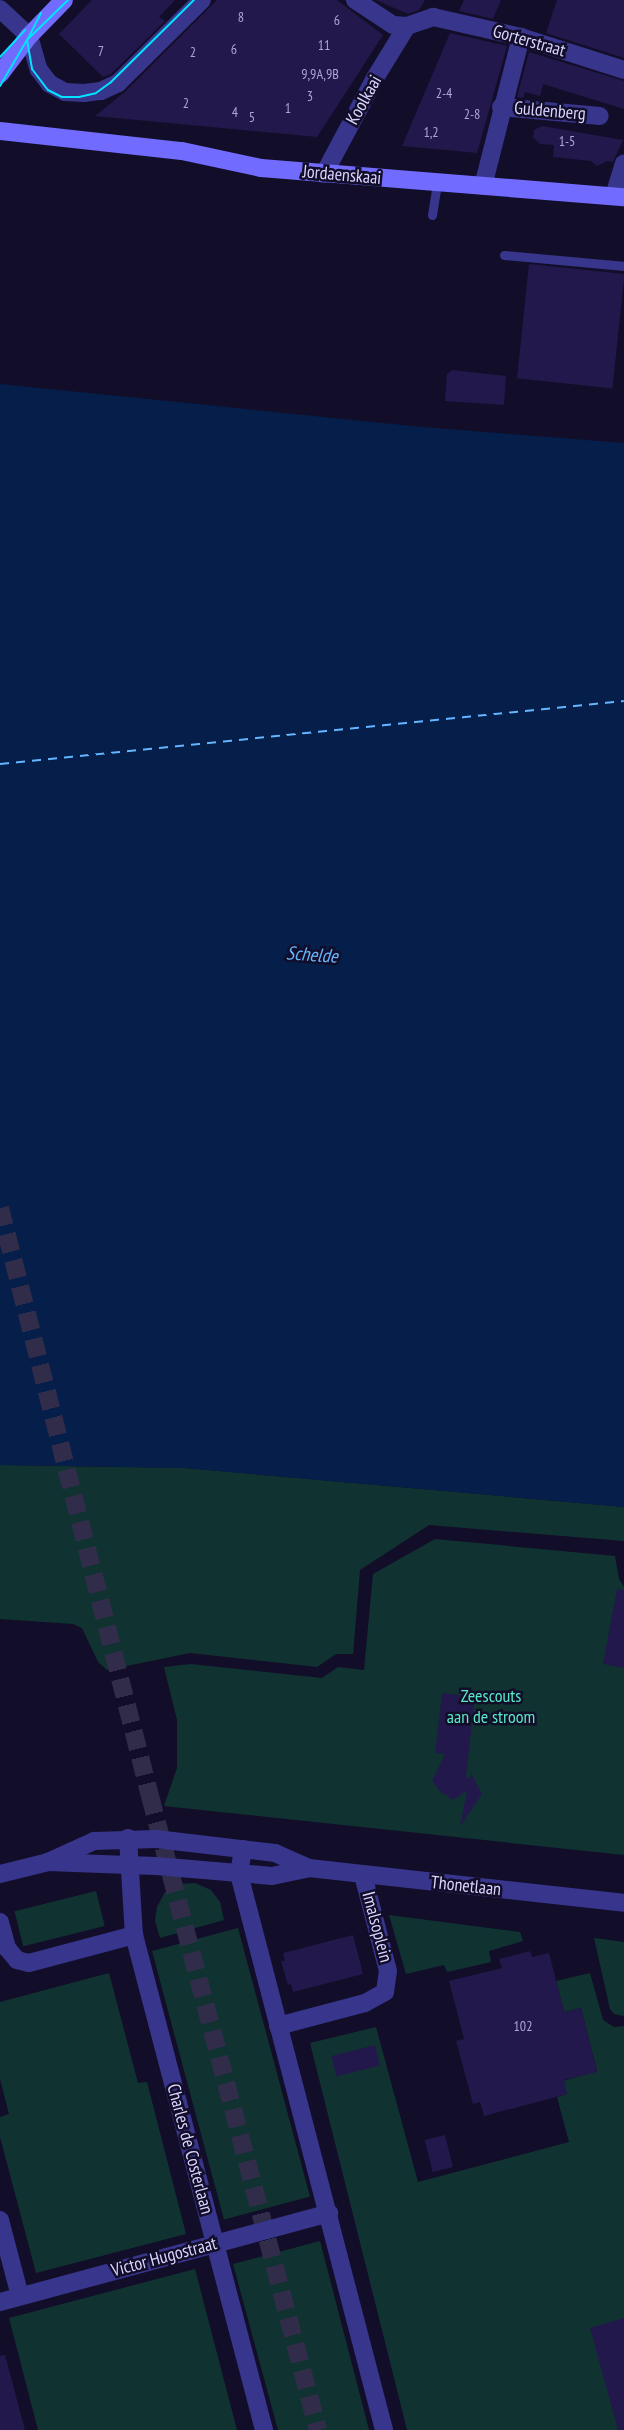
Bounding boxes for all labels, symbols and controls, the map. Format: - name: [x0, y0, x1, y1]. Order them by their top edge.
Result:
- house number: 8: [238, 9, 244, 25]
- house number: 6: [334, 12, 340, 28]
- street label: Gorterstraat: [490, 20, 568, 62]
- house number: 11: [318, 37, 330, 53]
- house number: 6: [231, 41, 237, 57]
- house number: 7: [98, 43, 104, 59]
- house number: 2: [190, 44, 196, 60]
- house number: 9,9A,9B: [301, 66, 339, 82]
- street label: Koolkaai: [342, 71, 386, 129]
- house number: 2-4: [436, 85, 452, 101]
- house number: 3: [307, 88, 313, 104]
- house number: 2: [183, 95, 189, 111]
- street label: Guldenberg: [513, 97, 587, 125]
- house number: 1: [285, 100, 291, 116]
- house number: 4: [232, 104, 238, 120]
- house number: 2-8: [464, 106, 480, 122]
- house number: 5: [249, 109, 255, 125]
- house number: 1,2: [423, 124, 439, 140]
- house number: 1-5: [559, 133, 575, 149]
- street label: Jordaenskaai: [302, 161, 382, 189]
- water label: Schelde: [285, 942, 339, 968]
- park label: Zeescouts aan de stroom: [447, 1686, 535, 1728]
- street label: Thonetlaan: [430, 1872, 502, 1900]
- street label: Imalsoplein: [357, 1889, 397, 1965]
- house number: 102: [514, 2018, 532, 2034]
- street label: Charles de Costerlaan: [162, 2081, 218, 2217]
- street label: Victor Hugostraat: [109, 2233, 219, 2281]

